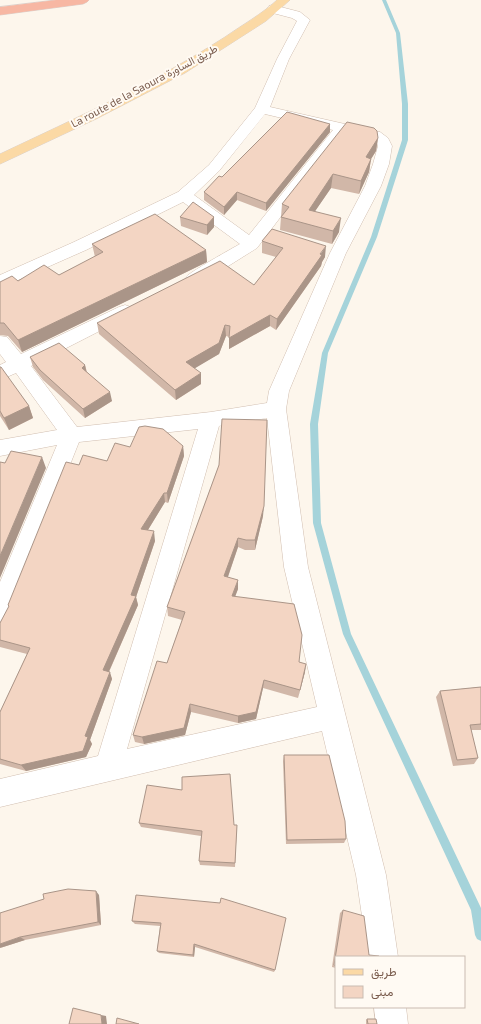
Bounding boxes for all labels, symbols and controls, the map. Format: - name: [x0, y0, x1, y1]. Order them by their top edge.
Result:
- street label: La route de la Saoura طريق الساورة: [68, 41, 220, 131]
- legend: [335, 956, 465, 1008]
- text: طريق: [371, 964, 397, 980]
- text: مبنى: [371, 984, 393, 1000]

